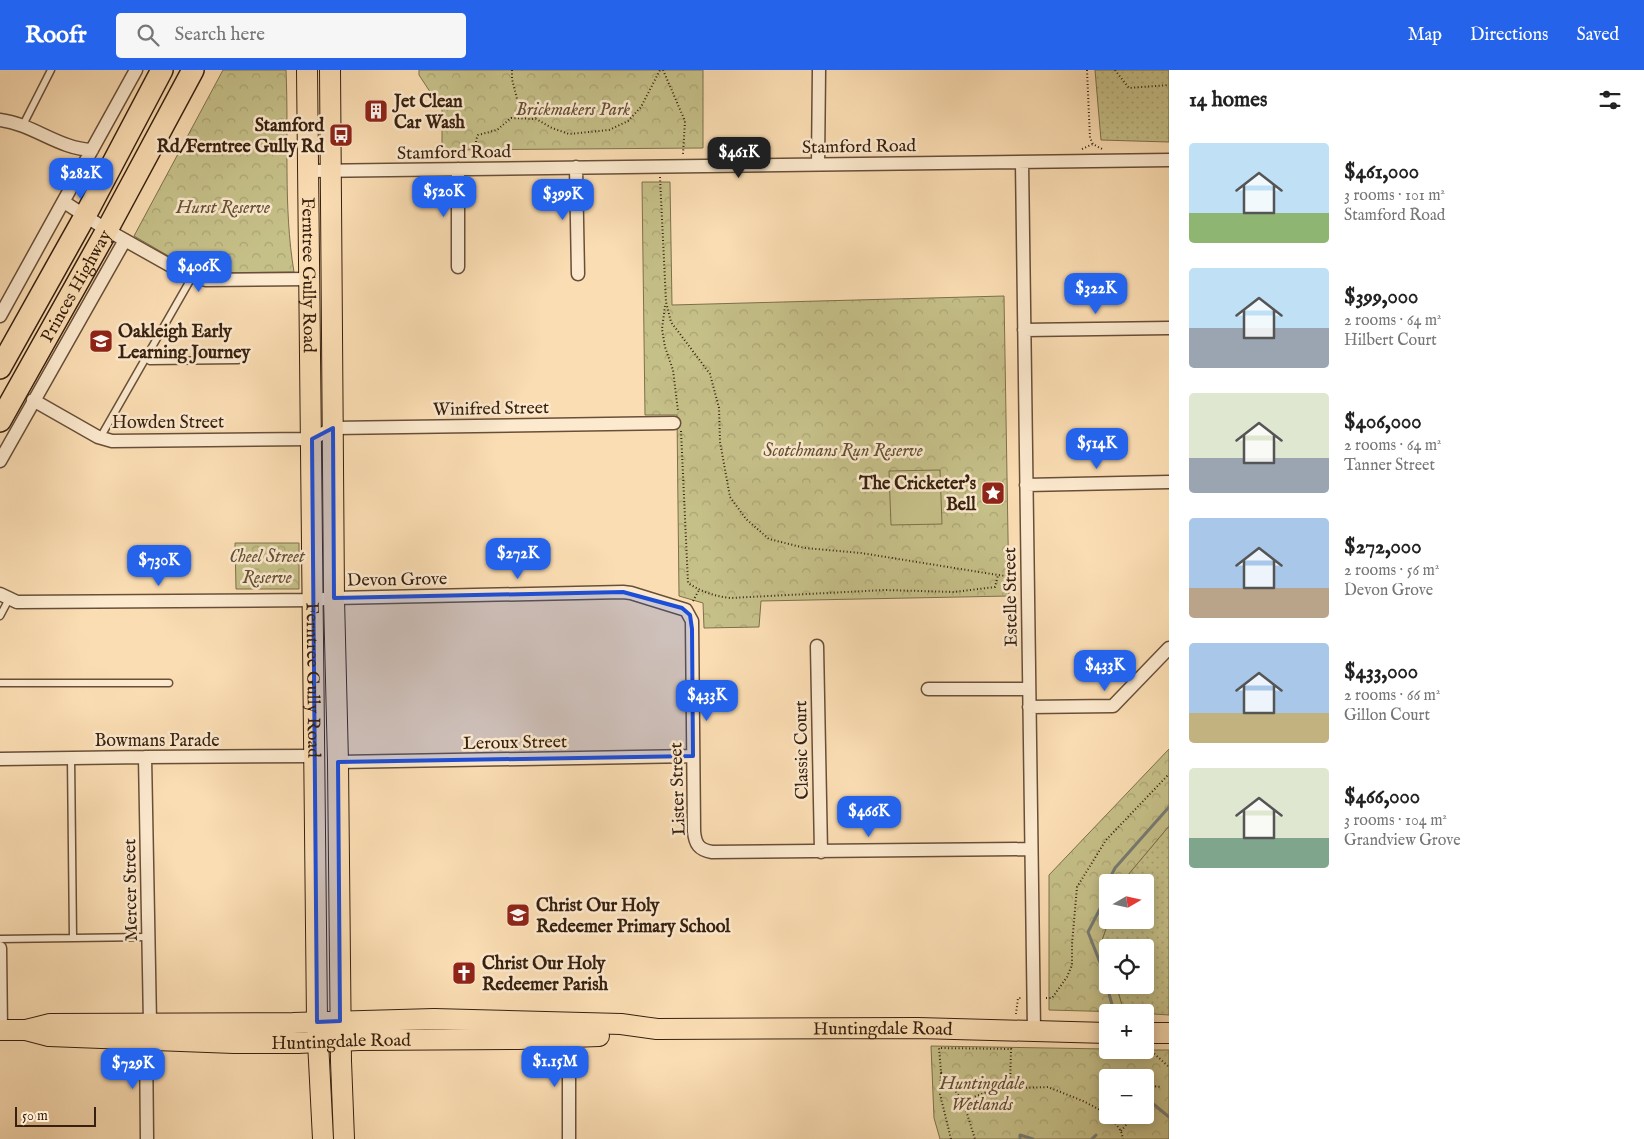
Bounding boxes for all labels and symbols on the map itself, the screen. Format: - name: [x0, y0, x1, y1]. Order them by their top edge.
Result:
- place label: Jet Clean Car Wash: [392, 91, 465, 135]
- building icon: Jet Clean Car Wash: [363, 98, 389, 124]
- park label: Brickmakers Park: [516, 99, 630, 122]
- place label: Stamford Rd/Ferntree Gully Rd: [156, 115, 324, 159]
- bus stop icon: Stamford Rd/Ferntree Gully Rd: [328, 122, 354, 148]
- street label: Stamford Road: [802, 135, 917, 160]
- pin: $461K: [704, 136, 774, 179]
- street label: Stamford Road: [397, 141, 512, 166]
- pin: $282K: [46, 158, 116, 200]
- pin: $520K: [409, 176, 479, 218]
- pin: $399K: [528, 178, 598, 221]
- park label: Hurst Reserve: [175, 197, 270, 220]
- street label: Ferntree Gully Road: [295, 197, 320, 353]
- street label: Princes Highway: [36, 226, 118, 347]
- pin: $406K: [164, 250, 234, 293]
- pin: $322K: [1061, 272, 1131, 315]
- place label: Oakleigh Early Learning Journey: [118, 321, 252, 365]
- school or university icon: Oakleigh Early Learning Journey: [88, 328, 114, 354]
- street label: Winifred Street: [433, 397, 549, 422]
- street label: Howden Street: [112, 412, 224, 435]
- pin: $514K: [1062, 428, 1132, 470]
- park label: Scotchmans Run Reserve: [763, 440, 923, 463]
- place label: The Cricketer's Bell: [858, 473, 977, 517]
- place icon: The Cricketer's Bell: [980, 480, 1006, 506]
- pin: $272K: [483, 538, 553, 580]
- pin: $730K: [124, 544, 194, 587]
- park label: Cheel Street Reserve: [229, 546, 306, 590]
- street label: Estelle Street: [999, 547, 1024, 647]
- street label: Devon Grove: [347, 568, 447, 593]
- street label: Ferntree Gully Road: [300, 602, 324, 758]
- pin: $433K: [1070, 650, 1140, 692]
- pin: $433K: [672, 680, 742, 722]
- street label: Classic Court: [790, 700, 815, 800]
- street label: Bowmans Parade: [94, 730, 220, 753]
- street label: Leroux Street: [463, 731, 567, 756]
- street label: Lister Street: [665, 742, 692, 836]
- pin: $466K: [834, 796, 904, 838]
- street label: Mercer Street: [119, 838, 144, 942]
- north arrow: [1099, 874, 1154, 929]
- place label: Christ Our Holy Redeemer Primary School: [536, 895, 731, 939]
- school or university icon: Christ Our Holy Redeemer Primary School: [505, 902, 531, 928]
- place label: Christ Our Holy Redeemer Parish: [482, 953, 608, 997]
- church icon: Christ Our Holy Redeemer Parish: [451, 960, 477, 986]
- street label: Huntingdale Road: [813, 1018, 953, 1042]
- street label: Huntingdale Road: [271, 1030, 411, 1056]
- pin: $1.15M: [514, 1046, 596, 1088]
- pin: $729K: [98, 1048, 168, 1090]
- park label: Huntingdale Wetlands: [939, 1073, 1024, 1117]
- scale bar: [15, 1104, 96, 1127]

